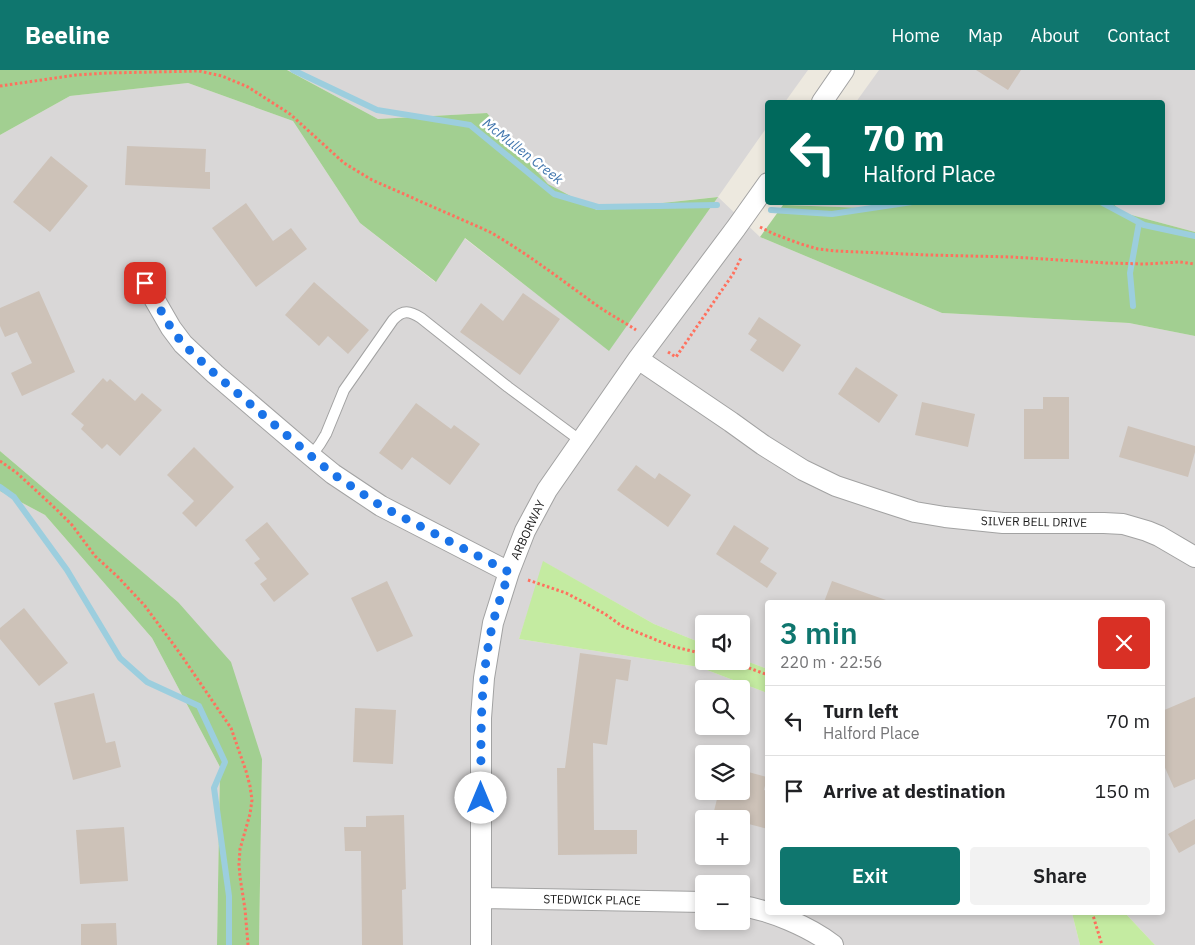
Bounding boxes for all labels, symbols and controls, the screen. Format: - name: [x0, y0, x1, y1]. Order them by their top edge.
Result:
- text: Beeline: [25, 19, 110, 51]
- text: Home: [892, 24, 940, 47]
- text: Map: [968, 24, 1003, 47]
- text: About: [1031, 24, 1079, 47]
- text: Contact: [1107, 24, 1170, 47]
- water label: McMullen Creek: [479, 114, 567, 189]
- text: 70 m: [863, 115, 945, 161]
- icon: left: [780, 120, 845, 185]
- text: Halford Place: [863, 159, 996, 188]
- pin: [124, 262, 166, 304]
- icon: arrive: [131, 269, 159, 297]
- street label: ARBORWAY: [507, 498, 548, 562]
- street label: SILVER BELL DRIVE: [981, 513, 1087, 530]
- text: 3 min: [780, 613, 858, 652]
- map controls: [695, 615, 750, 930]
- button: sound: [695, 615, 750, 670]
- button: close: [1098, 617, 1150, 669]
- text: 220 m · 22:56: [780, 652, 882, 672]
- button: search: [695, 680, 750, 735]
- text: Turn left: [823, 699, 899, 723]
- icon: left: [780, 707, 808, 735]
- text: 70 m: [1106, 709, 1150, 733]
- text: Halford Place: [823, 723, 919, 743]
- button: layers: [695, 745, 750, 800]
- position arrow: [454, 771, 506, 823]
- icon: arrive: [780, 777, 808, 805]
- text: Arrive at destination: [823, 779, 1006, 803]
- text: 150 m: [1095, 779, 1150, 803]
- button: +: [695, 810, 750, 865]
- button: Exit: [780, 847, 960, 905]
- button: Share: [970, 847, 1150, 905]
- button: −: [695, 875, 750, 930]
- street label: STEDWICK PLACE: [543, 891, 641, 908]

